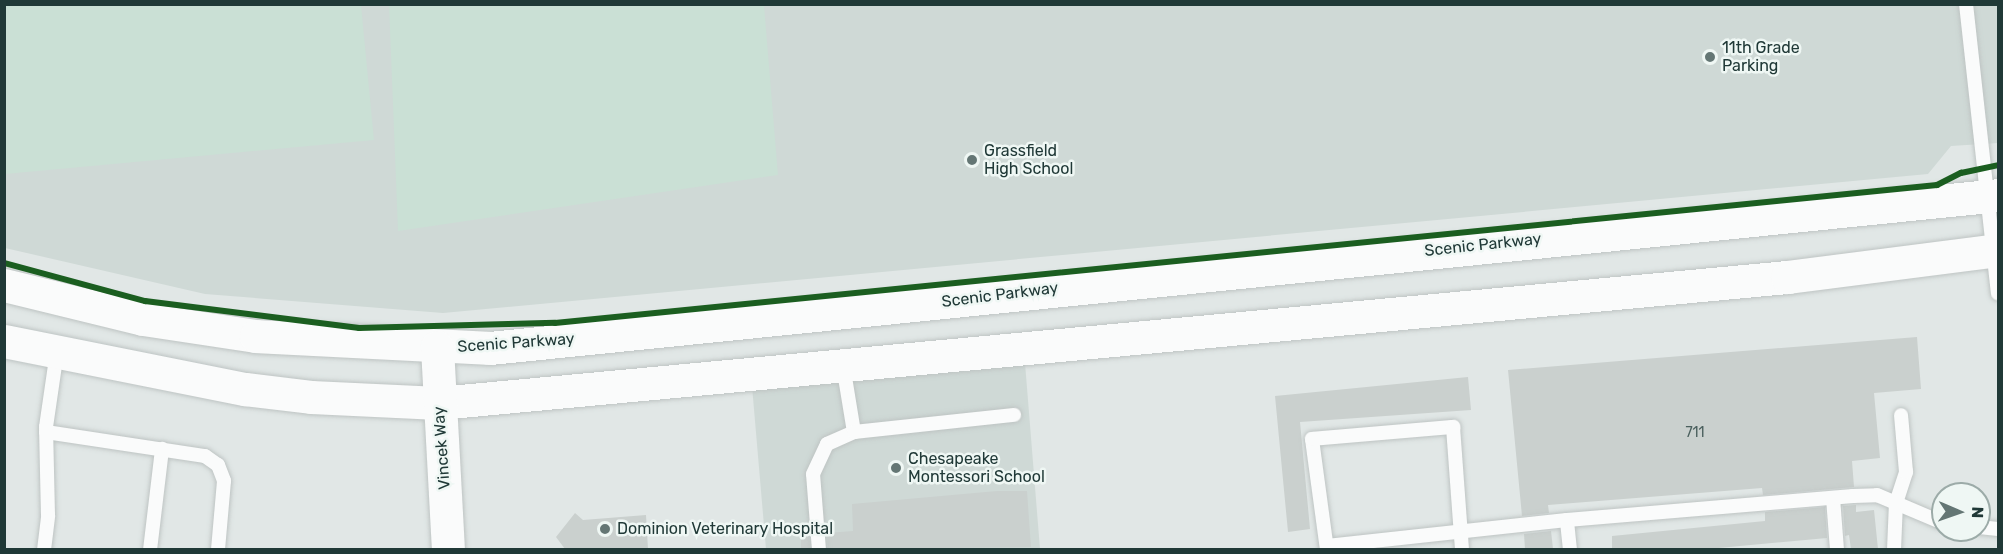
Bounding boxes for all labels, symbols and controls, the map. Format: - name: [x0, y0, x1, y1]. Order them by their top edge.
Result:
- place label: 11th Grade Parking: [1722, 38, 1800, 76]
- marker: 11th Grade Parking: [1703, 50, 1717, 64]
- place label: Grassfield High School: [984, 141, 1073, 179]
- marker: Grassfield High School: [965, 153, 979, 167]
- street label: Scenic Parkway: [1424, 229, 1542, 261]
- street label: Scenic Parkway: [941, 278, 1059, 312]
- street label: Scenic Parkway: [457, 329, 575, 357]
- street label: Vincek Way: [429, 405, 455, 491]
- house number: 711: [1685, 425, 1705, 441]
- place label: Chesapeake Montessori School: [908, 449, 1045, 487]
- marker: Chesapeake Montessori School: [889, 461, 903, 475]
- north arrow: [1931, 482, 1991, 542]
- text: N: [1968, 506, 1987, 519]
- place label: Dominion Veterinary Hospital: [617, 519, 834, 539]
- marker: Dominion Veterinary Hospital: [598, 522, 612, 536]

